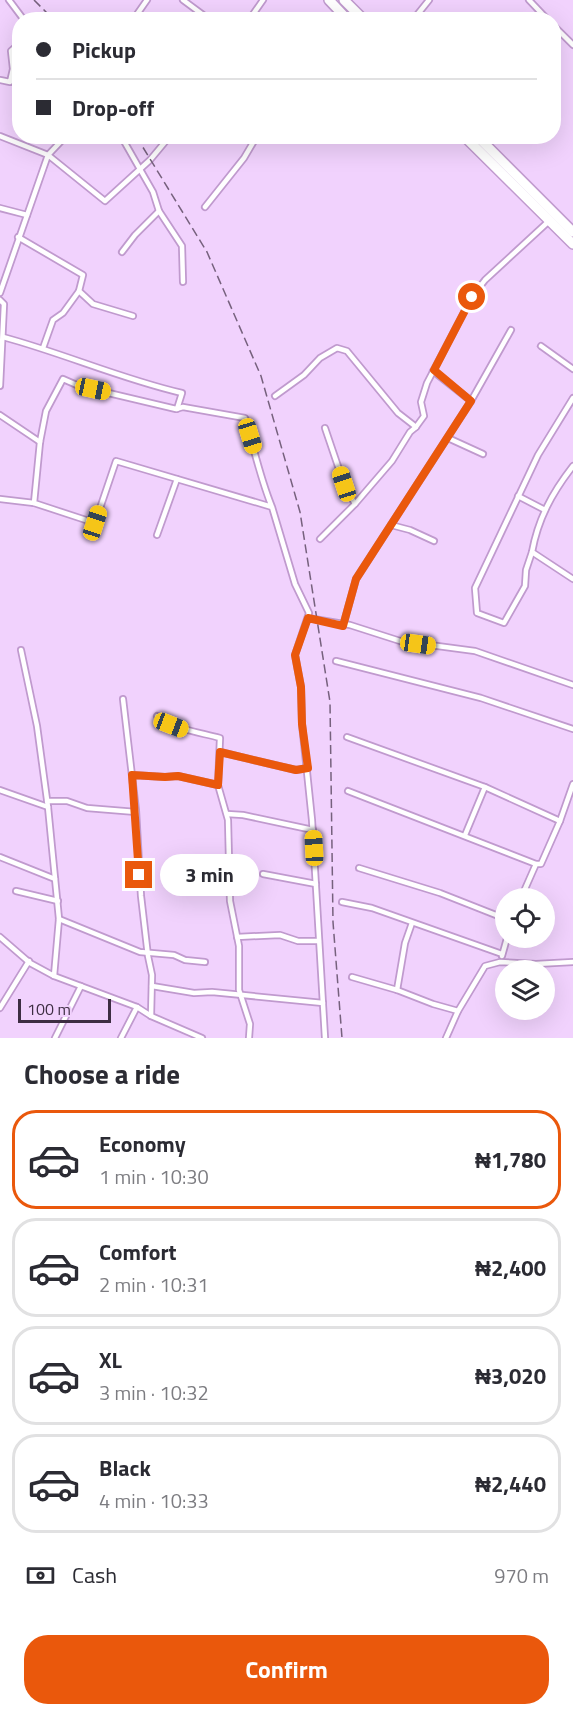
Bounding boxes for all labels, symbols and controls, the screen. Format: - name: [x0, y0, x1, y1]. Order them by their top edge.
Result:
- text: Pickup: [72, 33, 136, 67]
- text: Drop-off: [72, 91, 154, 125]
- route start: [458, 283, 485, 310]
- car: [74, 376, 112, 402]
- car: [236, 416, 264, 456]
- car: [330, 464, 358, 504]
- car: [81, 503, 109, 543]
- car: [399, 633, 437, 655]
- car: [151, 710, 191, 740]
- car: [304, 830, 324, 866]
- callout: 3 min: [160, 854, 259, 896]
- text: 3 min: [185, 859, 234, 890]
- route end: [125, 861, 152, 888]
- map controls: [495, 888, 555, 1020]
- button: locate: [495, 888, 555, 948]
- button: layers: [495, 960, 555, 1020]
- scale bar: [18, 996, 111, 1024]
- text: 100 m: [27, 997, 71, 1021]
- text: Choose a ride: [24, 1053, 180, 1094]
- text: Economy: [99, 1127, 186, 1161]
- icon: car: [27, 1133, 81, 1187]
- text: ₦1,780: [475, 1143, 546, 1177]
- text: 1 min · 10:30: [99, 1161, 209, 1192]
- text: Comfort: [99, 1235, 177, 1269]
- icon: car: [27, 1241, 81, 1295]
- text: ₦2,400: [475, 1251, 546, 1285]
- text: 2 min · 10:31: [99, 1269, 209, 1300]
- text: XL: [99, 1343, 122, 1377]
- icon: car: [27, 1349, 81, 1403]
- text: ₦3,020: [475, 1359, 546, 1393]
- text: 3 min · 10:32: [99, 1377, 209, 1408]
- text: Black: [99, 1451, 151, 1485]
- icon: car: [27, 1457, 81, 1511]
- text: ₦2,440: [475, 1467, 546, 1501]
- text: 4 min · 10:33: [99, 1485, 209, 1516]
- text: Cash: [72, 1558, 117, 1592]
- icon: cash: [24, 1559, 57, 1592]
- text: 970 m: [494, 1560, 549, 1591]
- button: Confirm: [24, 1635, 549, 1704]

